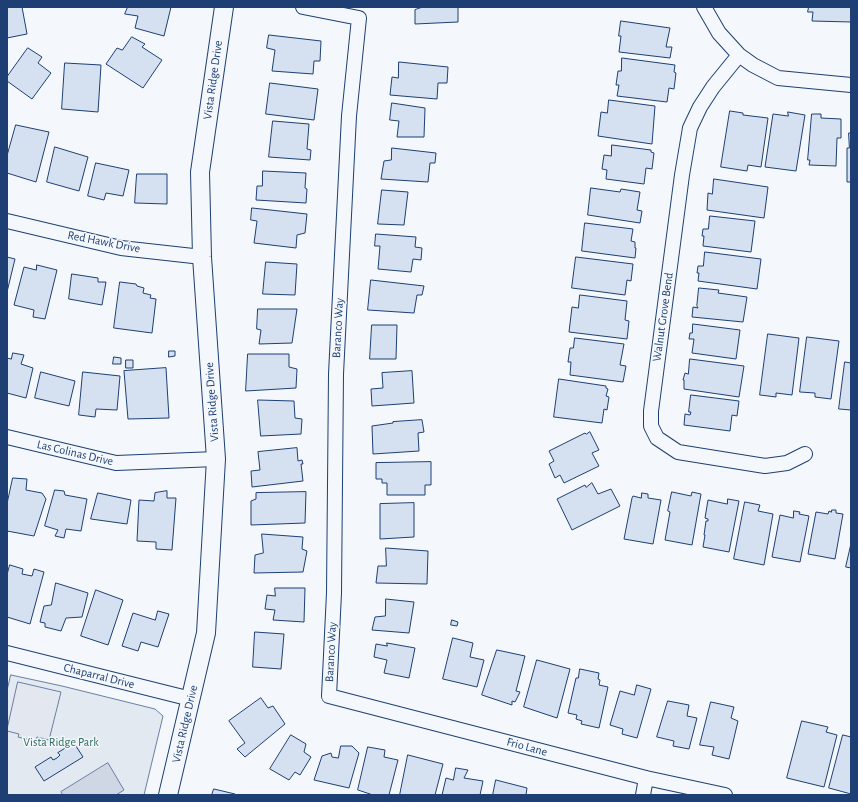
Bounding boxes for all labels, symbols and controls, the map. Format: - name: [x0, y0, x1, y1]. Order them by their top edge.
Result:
- street label: Vista Ridge Drive: [200, 40, 226, 120]
- street label: Red Hawk Drive: [66, 228, 142, 256]
- street label: Walnut Grove Bend: [650, 271, 676, 363]
- street label: Baranco Way: [329, 298, 347, 358]
- street label: Vista Ridge Drive: [202, 362, 222, 442]
- street label: Las Colinas Drive: [35, 437, 115, 469]
- street label: Baranco Way: [322, 622, 340, 682]
- street label: Chaparral Drive: [62, 660, 136, 692]
- street label: Vista Ridge Drive: [169, 684, 201, 764]
- park label: Vista Ridge Park: [23, 735, 99, 749]
- street label: Frio Lane: [505, 735, 549, 759]

